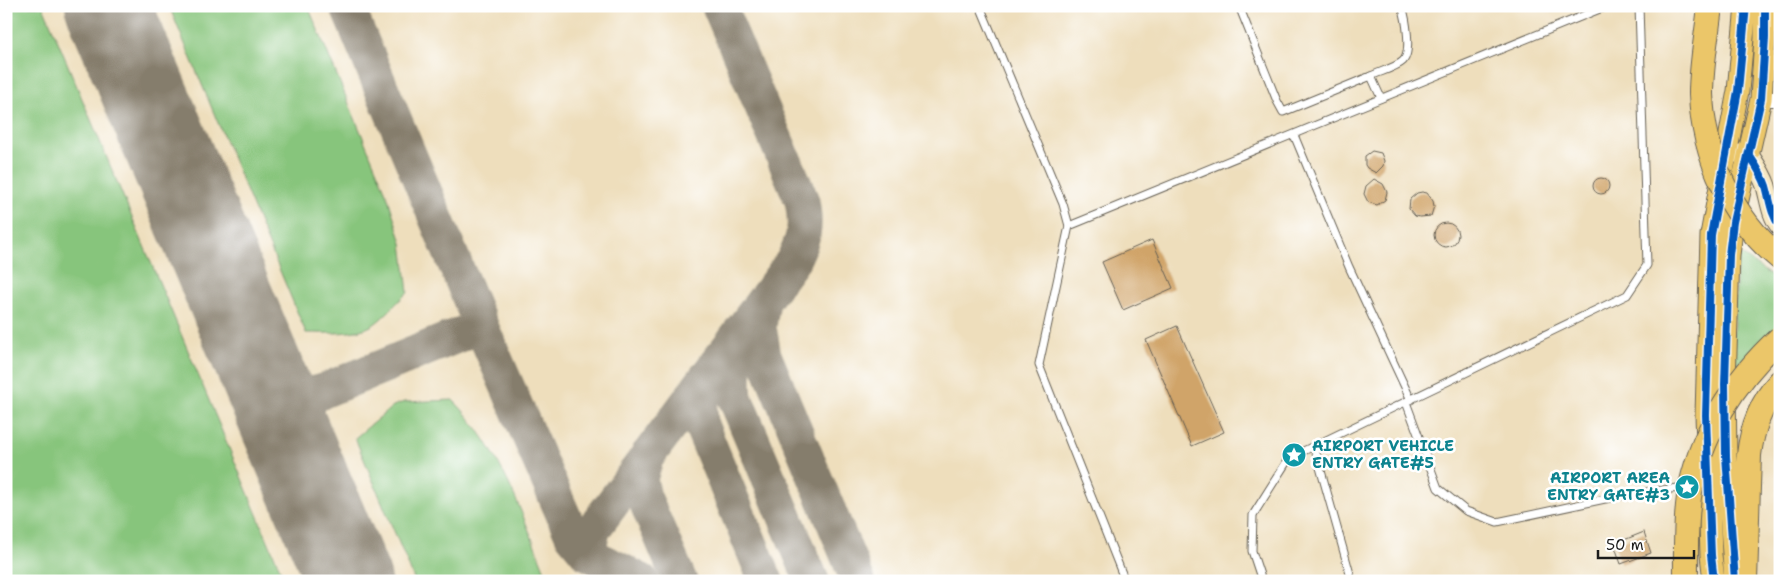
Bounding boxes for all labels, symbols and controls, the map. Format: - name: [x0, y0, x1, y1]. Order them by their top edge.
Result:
- place label: AIRPORT VEHICLE ENTRY GATE#5: [1312, 436, 1454, 473]
- place icon: AIRPORT VEHICLE ENTRY GATE#5: [1281, 442, 1307, 468]
- place label: AIRPORT AREA ENTRY GATE#3: [1547, 468, 1670, 505]
- place icon: AIRPORT AREA ENTRY GATE#3: [1674, 474, 1700, 500]
- scale bar: [1598, 527, 1695, 559]
- text: 50 m: [1606, 535, 1644, 555]

